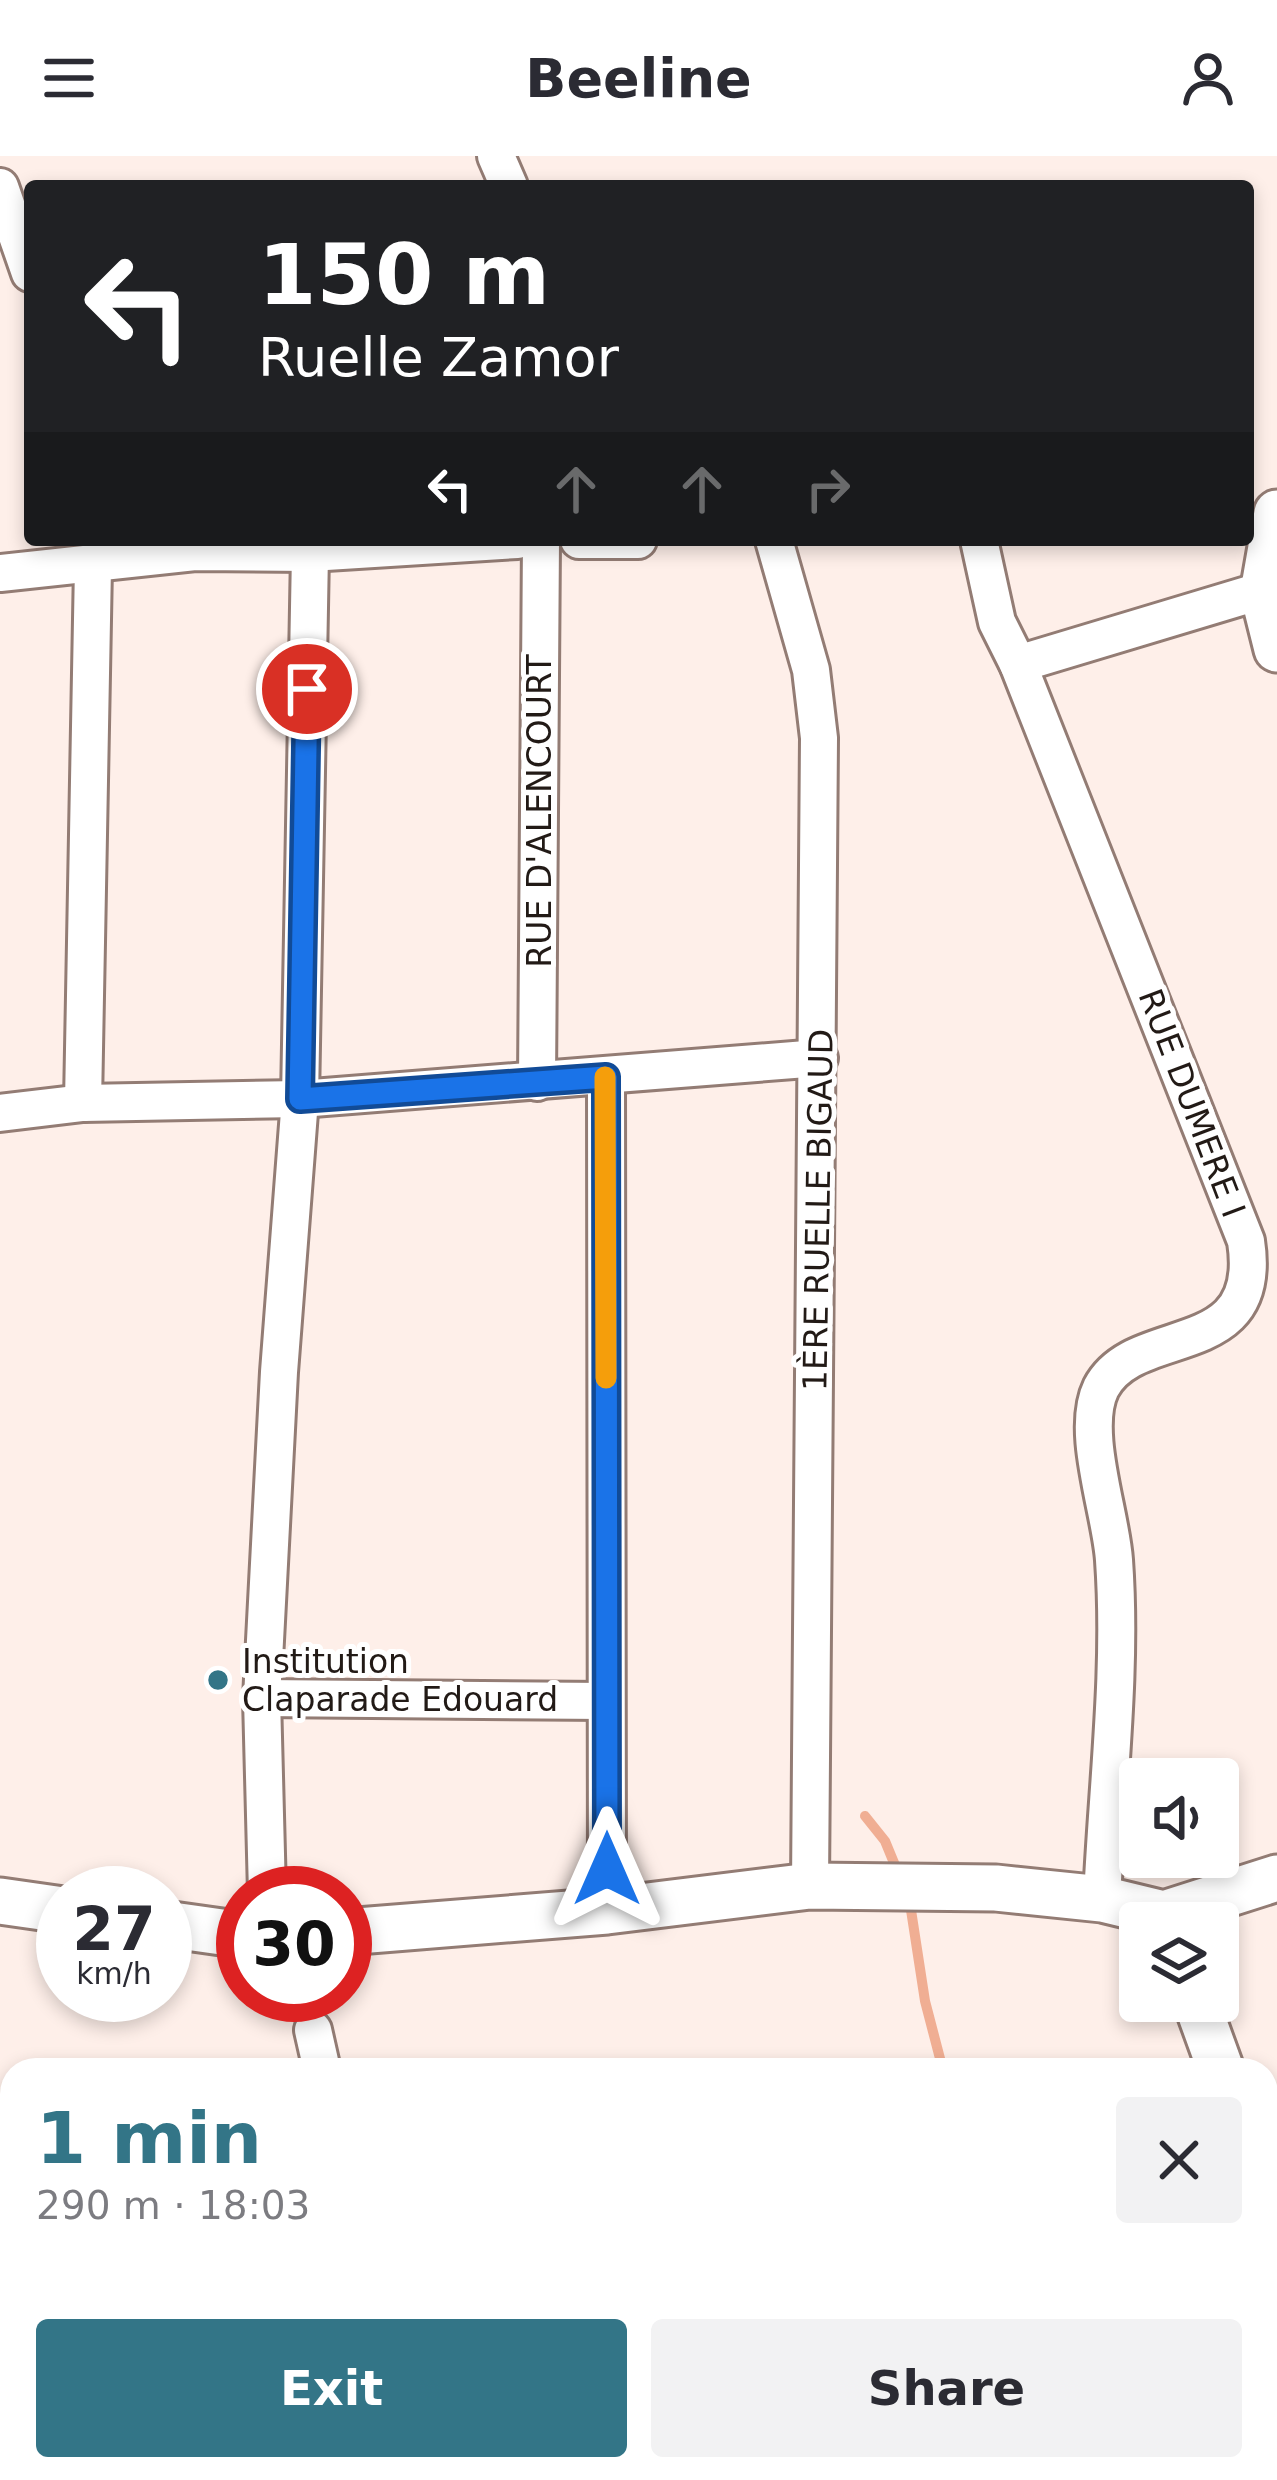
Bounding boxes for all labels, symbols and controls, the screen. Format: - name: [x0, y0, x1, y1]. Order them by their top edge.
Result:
- icon: menu: [36, 45, 102, 111]
- icon: person: [1175, 45, 1241, 111]
- text: Beeline: [525, 47, 752, 110]
- text: 150 m: [258, 226, 550, 324]
- icon: left: [60, 228, 216, 384]
- text: Ruelle Zamor: [258, 326, 619, 389]
- icon: left: [417, 456, 483, 522]
- icon: ahead: [543, 456, 609, 522]
- icon: ahead: [669, 456, 735, 522]
- icon: right: [795, 456, 861, 522]
- pin: [256, 638, 358, 740]
- street label: RUE D'ALENCOURT: [520, 654, 559, 968]
- icon: arrive: [274, 656, 340, 722]
- street label: RUE DUMERE I: [1131, 983, 1253, 1223]
- street label: 1ÈRE RUELLE BIGAUD: [794, 1029, 841, 1391]
- place label: Institution Claparade Edouard: [242, 1642, 558, 1719]
- marker: Institution Claparade Edouard: [205, 1667, 231, 1693]
- map controls: [1119, 1758, 1239, 2022]
- button: sound: [1119, 1758, 1239, 1878]
- position arrow: [544, 1806, 670, 1932]
- speed limit sign: 30: [216, 1866, 372, 2022]
- text: 27: [72, 1894, 156, 1964]
- button: layers: [1119, 1902, 1239, 2022]
- text: km/h: [76, 1956, 152, 1991]
- text: 1 min: [36, 2096, 262, 2180]
- button: close: [1116, 2097, 1242, 2223]
- text: 290 m · 18:03: [36, 2183, 310, 2228]
- button: Exit: [36, 2319, 627, 2457]
- button: Share: [651, 2319, 1242, 2457]

